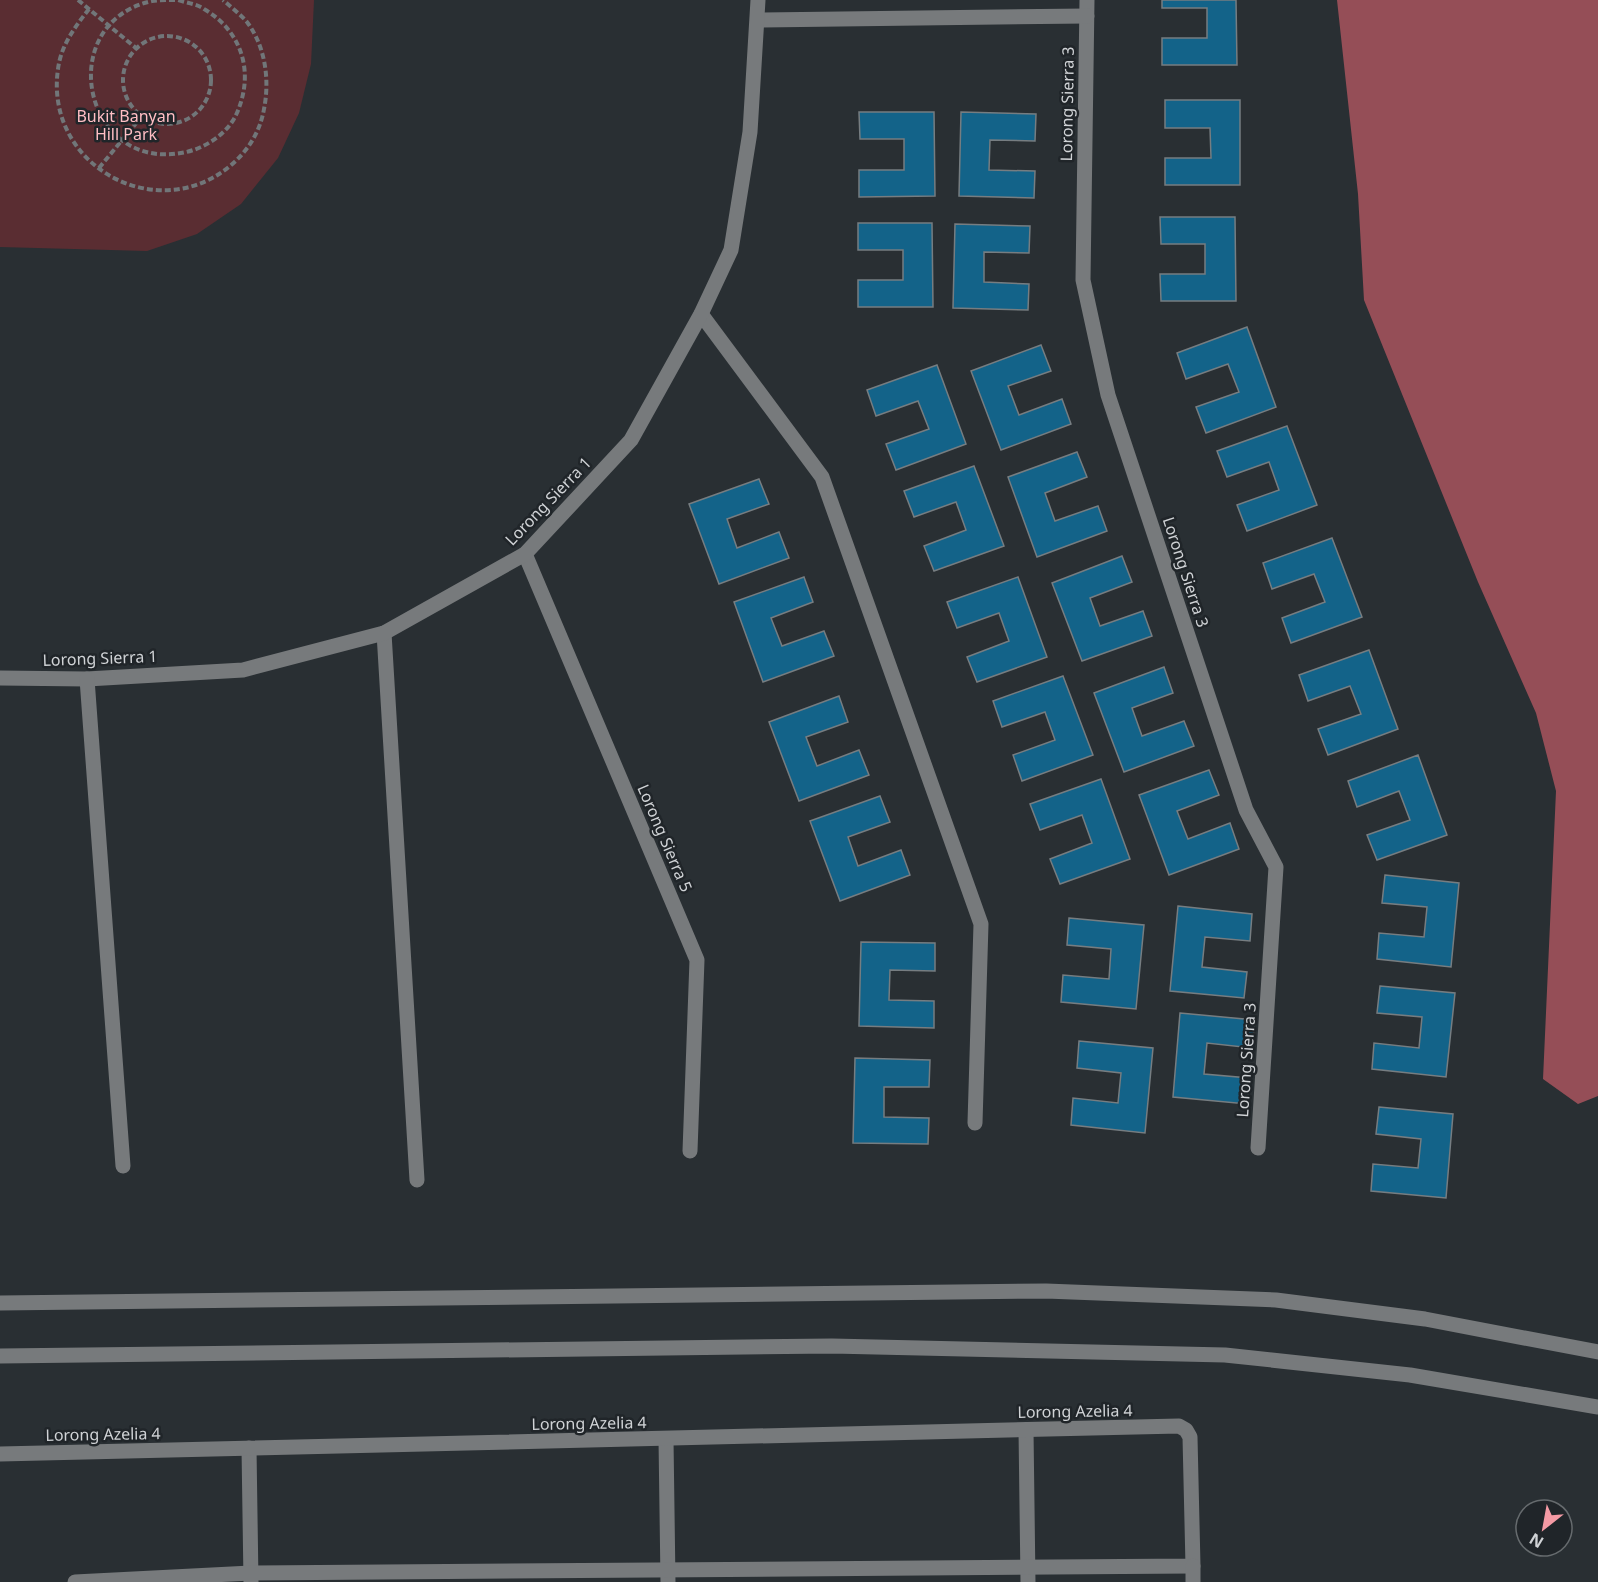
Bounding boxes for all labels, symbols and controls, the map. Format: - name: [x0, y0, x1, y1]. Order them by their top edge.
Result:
- street label: Lorong Sierra 3: [1055, 46, 1079, 162]
- park label: Bukit Banyan Hill Park: [76, 105, 176, 145]
- street label: Lorong Sierra 1: [500, 452, 596, 550]
- street label: Lorong Sierra 3: [1158, 514, 1214, 630]
- street label: Lorong Sierra 1: [42, 645, 158, 671]
- street label: Lorong Sierra 5: [632, 781, 698, 895]
- street label: Lorong Sierra 3: [1231, 1002, 1261, 1118]
- street label: Lorong Azelia 4: [1017, 1399, 1133, 1423]
- street label: Lorong Azelia 4: [531, 1411, 647, 1435]
- street label: Lorong Azelia 4: [45, 1422, 161, 1446]
- north arrow: [1514, 1498, 1574, 1558]
- text: N: [1525, 1528, 1548, 1554]

